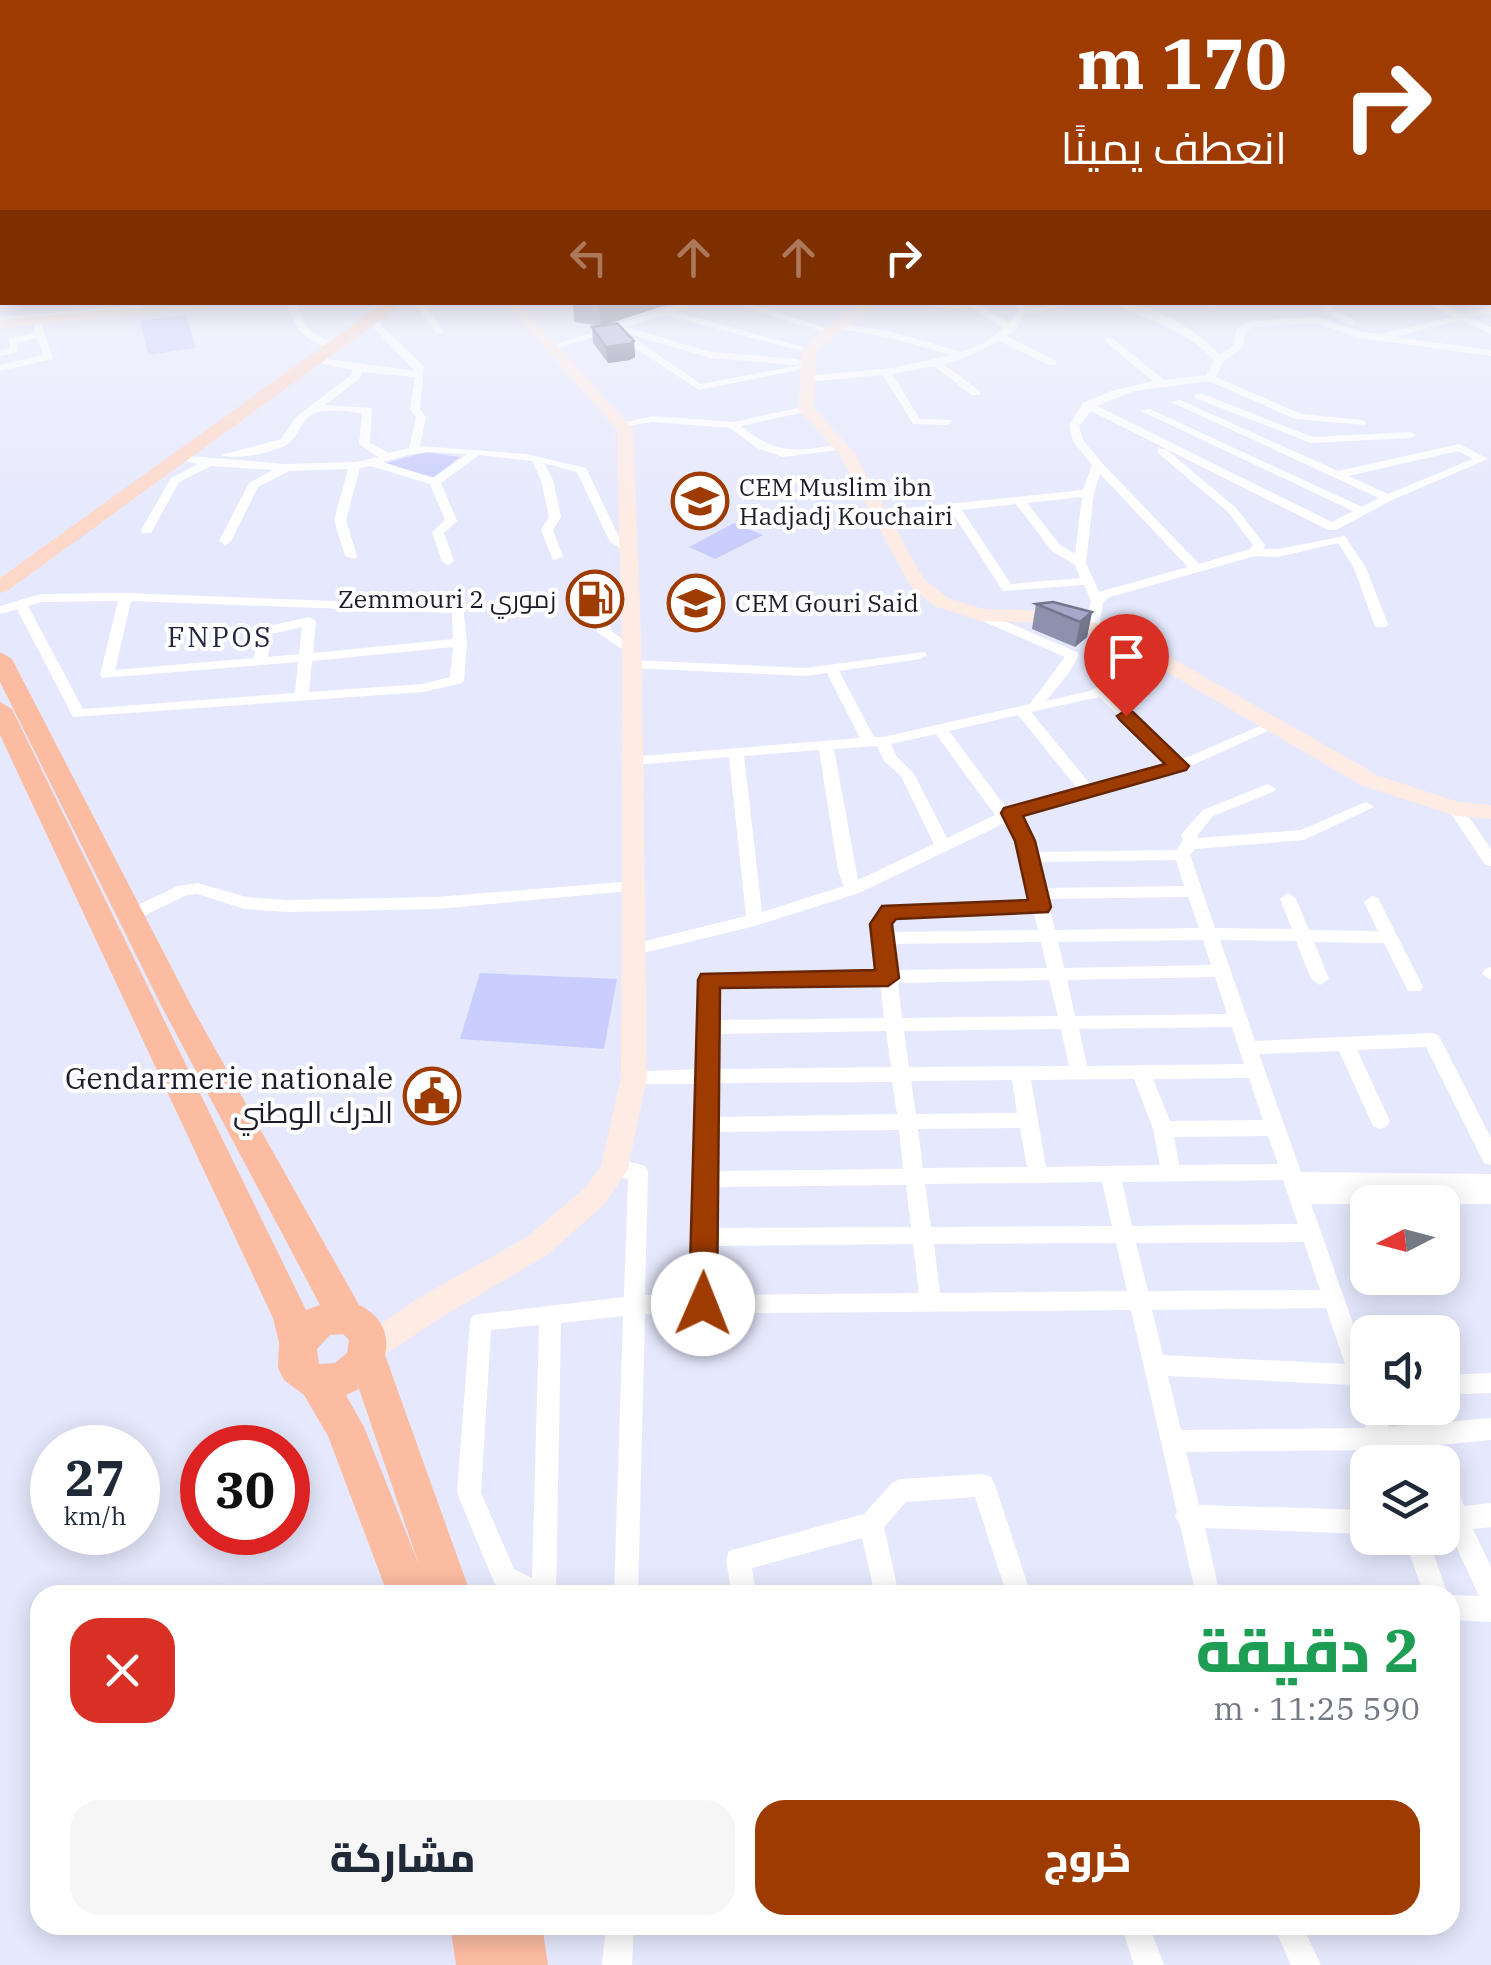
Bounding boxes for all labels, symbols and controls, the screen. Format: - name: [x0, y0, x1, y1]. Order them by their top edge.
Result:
- text: 170 m: [1077, 17, 1287, 108]
- icon: right: [1322, 40, 1452, 170]
- text: انعطف يمينًا: [1061, 118, 1287, 176]
- icon: left: [561, 230, 616, 285]
- icon: ahead: [666, 230, 721, 285]
- icon: ahead: [771, 230, 826, 285]
- icon: right: [876, 230, 931, 285]
- place label: CEM Muslim ibn Hadjadj Kouchairi: [739, 470, 953, 532]
- school or university icon: CEM Muslim ibn Hadjadj Kouchairi: [670, 471, 730, 531]
- fuel station icon: Zemmouri 2 زموري: [565, 569, 625, 629]
- school or university icon: CEM Gouri Said: [666, 573, 726, 633]
- place label: Zemmouri 2 زموري: [338, 582, 556, 619]
- place label: CEM Gouri Said: [735, 586, 919, 619]
- pin: [1084, 614, 1169, 717]
- district label: FNPOS: [167, 618, 273, 655]
- icon: arrive: [1099, 629, 1154, 684]
- place label: Gendarmerie nationale الدرك الوطني: [65, 1058, 393, 1136]
- public building icon: Gendarmerie nationale الدرك الوطني: [402, 1066, 462, 1126]
- north arrow: [1350, 1185, 1460, 1295]
- map controls: [1350, 1185, 1460, 1555]
- position arrow: [651, 1252, 755, 1356]
- button: sound: [1350, 1315, 1460, 1425]
- speed limit sign: 30: [180, 1425, 310, 1555]
- text: 27: [65, 1445, 125, 1510]
- button: layers: [1350, 1445, 1460, 1555]
- text: km/h: [63, 1499, 127, 1532]
- text: 2 دقيقة: [1196, 1610, 1420, 1689]
- button: close: [70, 1618, 175, 1723]
- text: 590 m · 11:25: [1213, 1687, 1420, 1729]
- button: مشاركة: [70, 1800, 735, 1915]
- button: خروج: [755, 1800, 1420, 1915]

